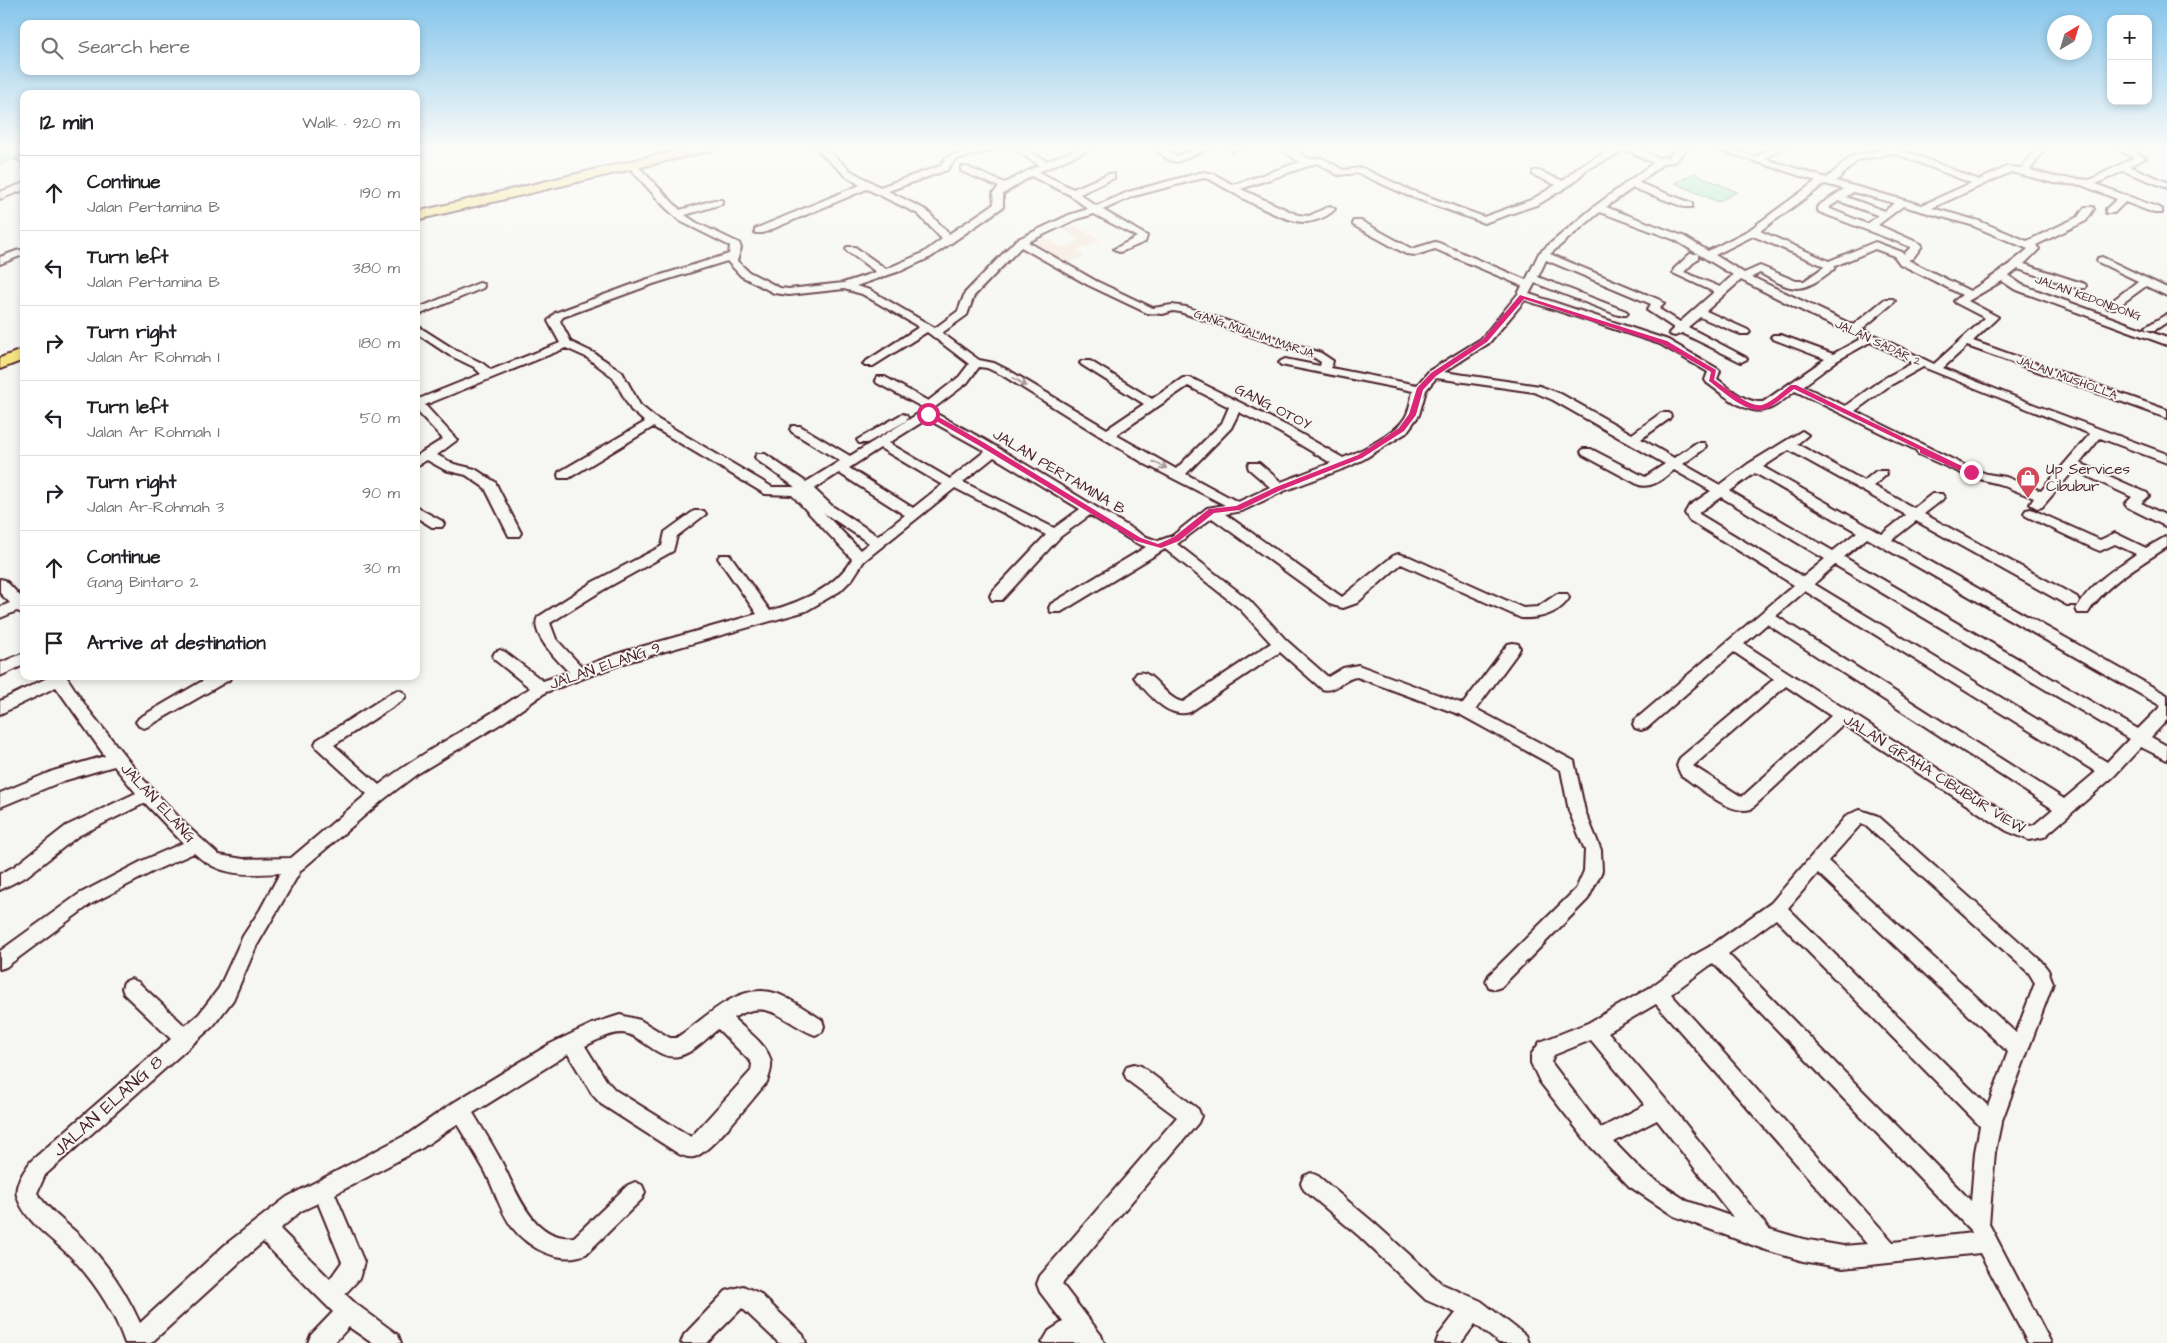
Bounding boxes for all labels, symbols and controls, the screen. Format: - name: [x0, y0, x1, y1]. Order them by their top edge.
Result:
- north arrow: [2047, 15, 2092, 60]
- map controls: [2107, 15, 2152, 105]
- button: +: [2107, 15, 2152, 60]
- search box: [20, 20, 420, 75]
- icon: search: [38, 34, 66, 62]
- text: Search here: [78, 34, 190, 61]
- button: −: [2107, 60, 2152, 105]
- text: 12 min: [40, 108, 93, 137]
- text: Walk · 920 m: [302, 112, 400, 134]
- text: Continue: [87, 169, 161, 196]
- icon: ahead: [40, 179, 68, 207]
- text: 190 m: [360, 182, 400, 204]
- text: Jalan Pertamina B: [87, 196, 220, 218]
- text: Turn left: [87, 244, 168, 271]
- icon: left: [40, 254, 68, 282]
- text: 380 m: [353, 257, 400, 279]
- text: Jalan Pertamina B: [87, 271, 220, 293]
- street label: JALAN KEDONDONG: [2033, 271, 2144, 325]
- street label: GANG MUALIM MARJA: [1192, 305, 1317, 363]
- street label: JALAN SADAR 2: [1832, 316, 1924, 371]
- text: Turn right: [87, 319, 176, 346]
- icon: right: [40, 329, 68, 357]
- text: 180 m: [359, 332, 400, 354]
- text: Jalan Ar Rohmah I: [87, 346, 220, 368]
- street label: JALAN MUSHOLLA: [2014, 352, 2120, 404]
- one-way arrow: [1013, 377, 1027, 387]
- street label: GANG OTOY: [1231, 379, 1315, 435]
- text: Turn left: [87, 394, 168, 421]
- route start: [917, 403, 940, 426]
- icon: left: [40, 404, 68, 432]
- text: 50 m: [360, 407, 400, 429]
- text: Jalan Ar Rohmah I: [87, 421, 220, 443]
- street label: JALAN PERTAMINA B: [989, 424, 1130, 520]
- place label: Up Services Cibubur: [2046, 459, 2130, 497]
- one-way arrow: [1152, 460, 1167, 470]
- route end: [1960, 461, 1983, 484]
- shop icon: Up Services Cibubur: [2015, 465, 2041, 499]
- text: Turn right: [87, 469, 176, 496]
- icon: right: [40, 479, 68, 507]
- text: 90 m: [362, 482, 400, 504]
- text: Jalan Ar-Rohmah 3: [87, 496, 224, 518]
- text: Continue: [87, 544, 161, 571]
- icon: ahead: [40, 554, 68, 582]
- text: 30 m: [363, 557, 400, 579]
- text: Gang Bintaro 2: [87, 571, 199, 593]
- icon: arrive: [40, 629, 68, 657]
- text: Arrive at destination: [87, 630, 266, 657]
- street label: JALAN ELANG 9: [547, 637, 663, 695]
- street label: JALAN GRAHA CIBUBUR VIEW: [1839, 709, 2029, 839]
- street label: JALAN ELANG: [116, 759, 201, 848]
- street label: JALAN ELANG 8: [47, 1049, 169, 1162]

